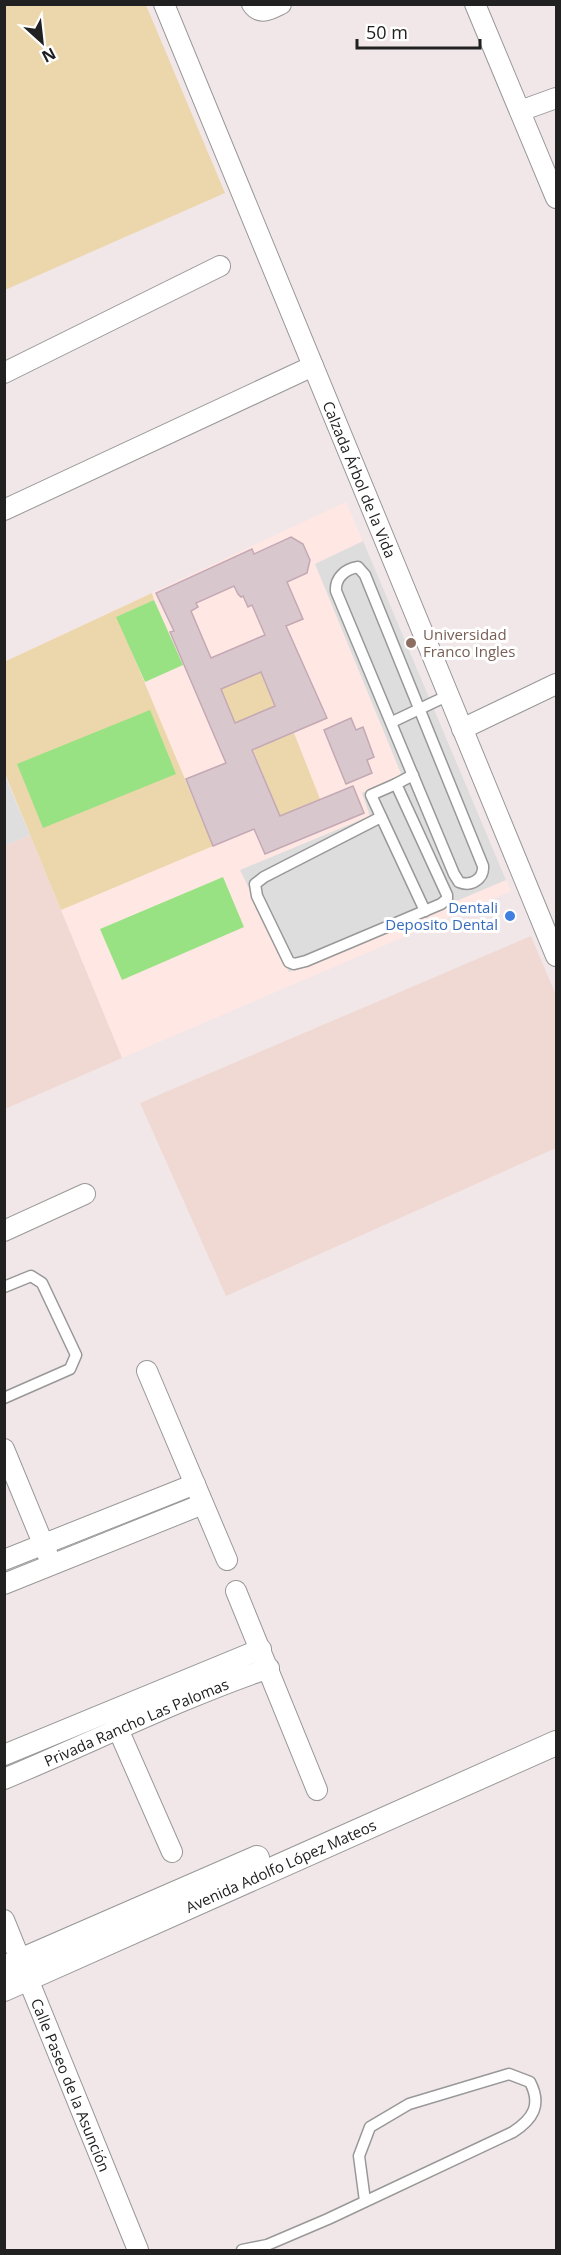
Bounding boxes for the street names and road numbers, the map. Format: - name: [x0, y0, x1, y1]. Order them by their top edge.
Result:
- street label: Calzada Árbol de la Vida: [319, 398, 401, 561]
- street label: Privada Rancho Las Palomas: [41, 1674, 231, 1771]
- street label: Avenida Adolfo López Mateos: [182, 1814, 379, 1917]
- street label: Calle Paseo de la Asunción: [27, 1995, 115, 2175]

